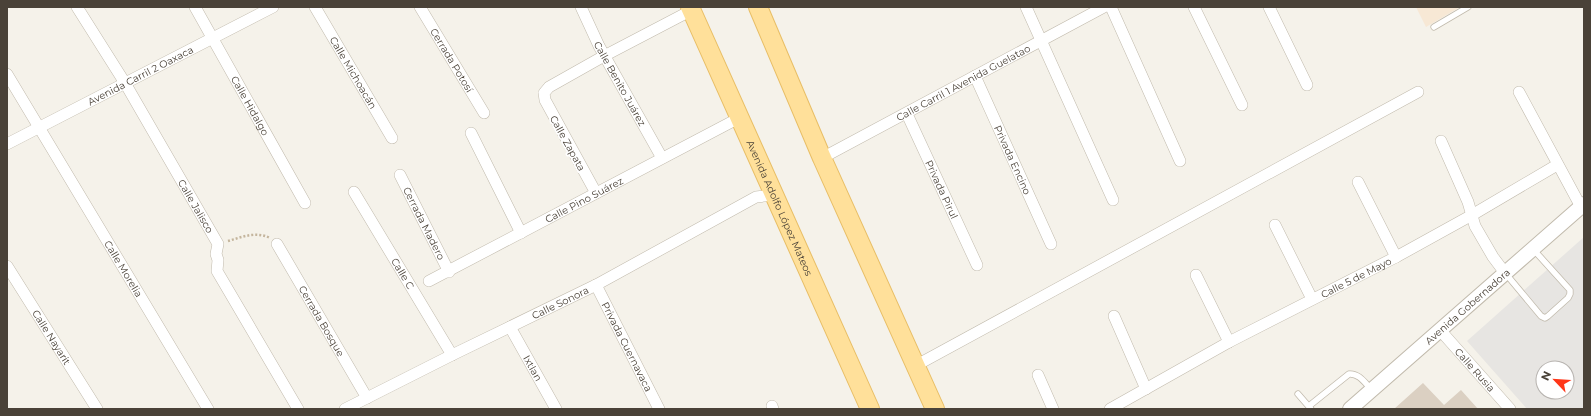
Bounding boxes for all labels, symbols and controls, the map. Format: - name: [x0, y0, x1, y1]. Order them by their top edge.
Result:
- street label: Cerrada Potosí: [427, 26, 477, 96]
- street label: Calle Michoacán: [327, 34, 379, 111]
- street label: Calle Benito Juárez: [591, 39, 649, 129]
- street label: Calle Carril 1 Avenida Guelatao: [894, 42, 1033, 124]
- street label: Avenida Carril 2 Oaxaca: [86, 43, 196, 108]
- street label: Calle Hidalgo: [228, 74, 272, 138]
- street label: Calle Zapata: [547, 113, 588, 173]
- street label: Privada Encino: [991, 123, 1034, 197]
- street label: Avenida Adolfo López Mateos: [743, 138, 816, 278]
- street label: Privada Pirul: [922, 158, 961, 221]
- street label: Calle Pino Suárez: [543, 174, 625, 226]
- street label: Calle Jalisco: [175, 177, 216, 236]
- street label: Cerrada Madero: [400, 185, 448, 262]
- street label: Calle Morelia: [101, 238, 145, 300]
- street label: Calle 5 de Mayo: [1319, 254, 1394, 301]
- street label: Calle C: [388, 256, 417, 292]
- street label: Avenida Gobernadora: [1422, 266, 1513, 347]
- street label: Cerrada Bosque: [296, 283, 347, 359]
- street label: Calle Sonora: [530, 284, 591, 322]
- street label: Privada Cuernavaca: [599, 300, 655, 394]
- street label: Calle Nayarit: [29, 307, 73, 367]
- street label: Calle Rusia: [1452, 345, 1498, 395]
- street label: Ixtlan: [520, 353, 545, 384]
- north arrow: [1535, 360, 1575, 400]
- text: N: [1538, 369, 1554, 383]

